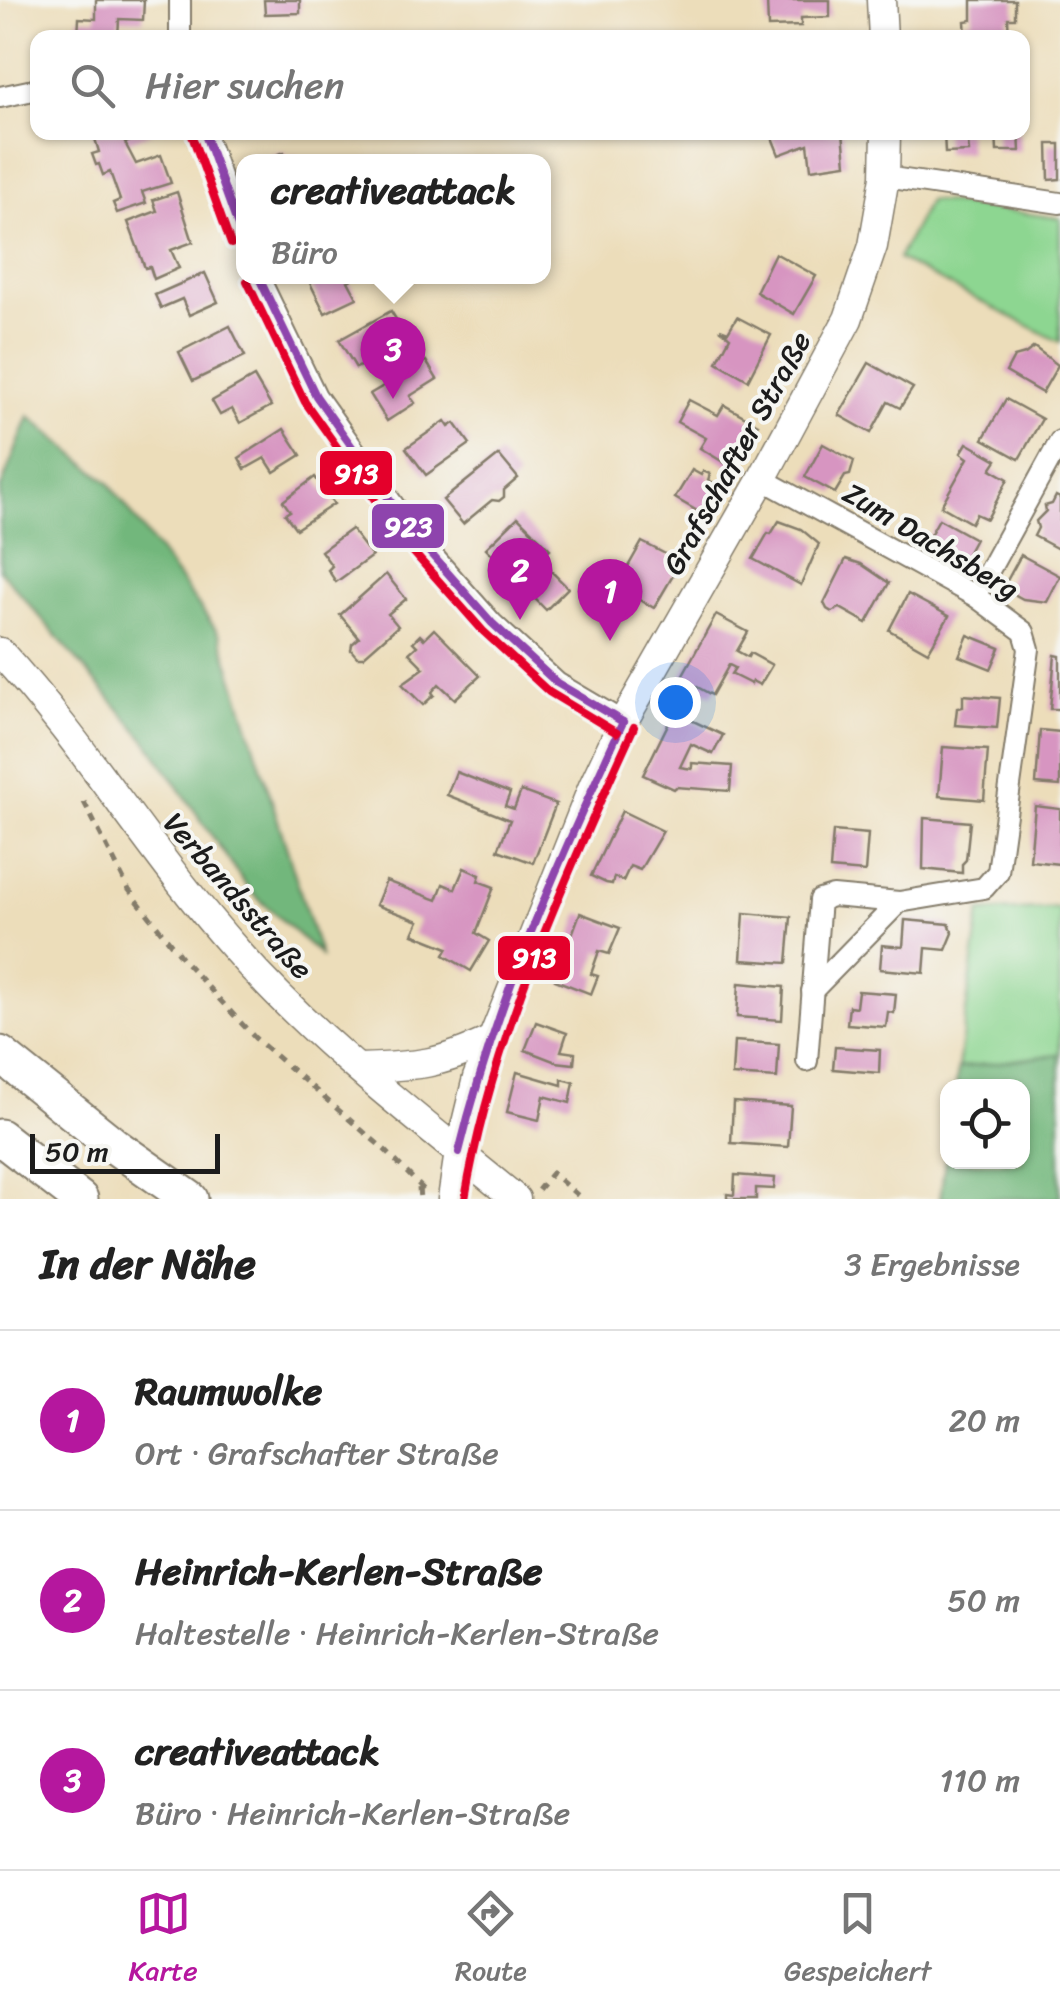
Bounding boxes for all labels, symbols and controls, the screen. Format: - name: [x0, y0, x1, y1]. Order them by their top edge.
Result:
- search box: [30, 30, 1030, 140]
- text: Hier suchen: [145, 52, 344, 119]
- icon: search: [65, 58, 120, 113]
- popup: [236, 154, 551, 284]
- text: creativeattack: [271, 157, 516, 224]
- text: Büro: [271, 224, 338, 281]
- pin: 3: [360, 316, 426, 399]
- street label: Grafschafter Straße: [647, 321, 827, 585]
- line badge: 913: [318, 449, 394, 497]
- text: 913: [334, 449, 379, 498]
- street label: Zum Dachsberg: [832, 467, 1030, 615]
- line badge: 923: [370, 502, 446, 550]
- text: 923: [384, 502, 433, 551]
- pin: 2: [488, 538, 552, 620]
- pin: 1: [578, 558, 642, 641]
- your location: [650, 677, 701, 728]
- street label: Verbandsstraße: [149, 799, 327, 993]
- text: 913: [512, 933, 557, 982]
- line badge: 913: [496, 934, 572, 982]
- map controls: [940, 1079, 1030, 1169]
- button: locate: [940, 1079, 1030, 1169]
- text: 50 m: [45, 1127, 109, 1176]
- scale bar: [30, 1129, 220, 1174]
- text: In der Nähe: [40, 1227, 256, 1301]
- text: 3 Ergebnisse: [844, 1236, 1020, 1293]
- text: Raumwolke: [135, 1358, 322, 1425]
- text: 1: [66, 1392, 79, 1449]
- text: 20 m: [948, 1392, 1020, 1449]
- text: Ort · Grafschafter Straße: [135, 1425, 499, 1482]
- text: Heinrich-Kerlen-Straße: [135, 1538, 543, 1605]
- text: 2: [63, 1572, 82, 1629]
- text: 50 m: [947, 1572, 1020, 1629]
- text: Haltestelle · Heinrich-Kerlen-Straße: [135, 1605, 659, 1662]
- text: creativeattack: [135, 1718, 380, 1785]
- text: 3: [64, 1752, 81, 1809]
- text: 110 m: [939, 1752, 1020, 1809]
- text: Büro · Heinrich-Kerlen-Straße: [135, 1785, 570, 1842]
- tab: Karte: [129, 1886, 198, 1995]
- tab: Route: [455, 1886, 527, 1995]
- tab: Gespeichert: [784, 1886, 931, 1995]

